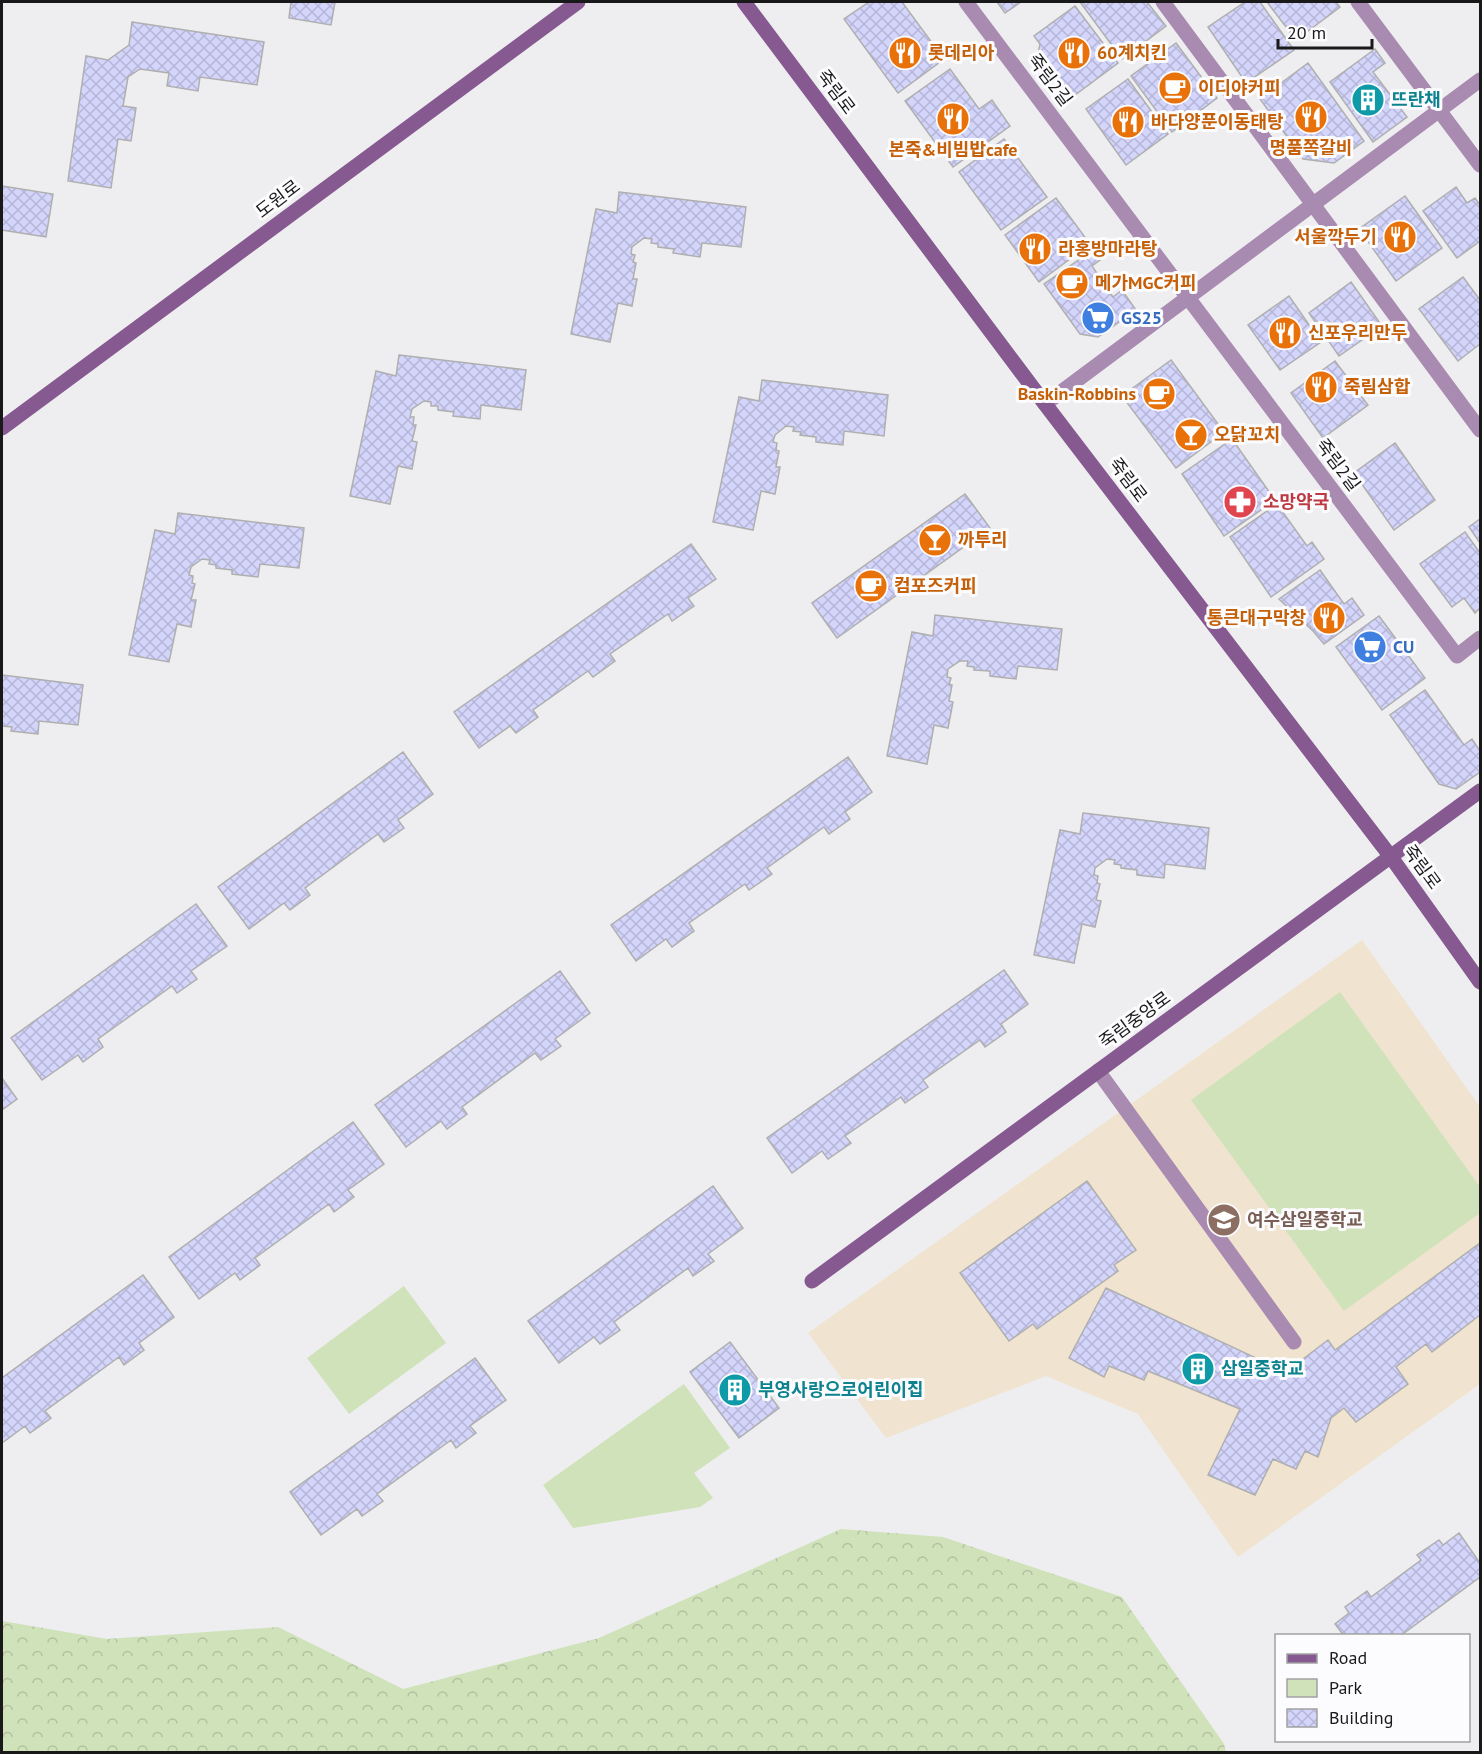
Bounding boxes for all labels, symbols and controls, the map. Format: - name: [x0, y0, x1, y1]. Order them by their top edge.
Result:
- scale bar: [1278, 12, 1372, 50]
- text: 20 m: [1287, 21, 1326, 44]
- restaurant icon: 롯데리아: [887, 35, 923, 71]
- restaurant icon: 60계치킨: [1056, 35, 1092, 71]
- place label: 롯데리아: [928, 41, 995, 64]
- place label: 60계치킨: [1097, 41, 1167, 64]
- street label: 죽림2길: [1023, 49, 1077, 110]
- street label: 죽림로: [812, 65, 861, 118]
- cafe icon: 이디야커피: [1157, 70, 1193, 106]
- place label: 이디야커피: [1198, 76, 1281, 99]
- building icon: 뜨란채: [1350, 82, 1386, 118]
- place label: 뜨란채: [1391, 88, 1441, 111]
- restaurant icon: 명품쪽갈비: [1293, 99, 1329, 135]
- restaurant icon: 본죽&비빔밥cafe: [935, 101, 971, 137]
- restaurant icon: 바다양푼이동태탕: [1110, 104, 1146, 140]
- place label: 바다양푼이동태탕: [1151, 110, 1284, 133]
- place label: 명품쪽갈비: [1270, 136, 1352, 159]
- place label: 본죽&비빔밥cafe: [888, 138, 1018, 161]
- street label: 도원로: [251, 174, 304, 223]
- restaurant icon: 서울깍두기: [1382, 219, 1418, 255]
- place label: 서울깍두기: [1294, 225, 1377, 248]
- restaurant icon: 라홍방마라탕: [1017, 231, 1053, 267]
- place label: 라홍방마라탕: [1058, 237, 1158, 260]
- cafe icon: 메가MGC커피: [1054, 265, 1090, 301]
- place label: 메가MGC커피: [1095, 271, 1197, 294]
- supermarket icon: GS25: [1080, 300, 1116, 336]
- place label: GS25: [1121, 306, 1162, 329]
- restaurant icon: 신포우리만두: [1267, 315, 1303, 351]
- place label: 신포우리만두: [1308, 321, 1407, 344]
- restaurant icon: 죽림삼합: [1303, 369, 1339, 405]
- place label: 죽림삼합: [1344, 375, 1411, 398]
- cafe icon: Baskin-Robbins: [1141, 376, 1177, 412]
- place label: Baskin-Robbins: [1018, 382, 1136, 405]
- bar icon: 오닭꼬치: [1173, 417, 1209, 453]
- place label: 오닭꼬치: [1214, 423, 1280, 446]
- street label: 죽림2길: [1311, 434, 1365, 495]
- street label: 죽림로: [1104, 453, 1153, 506]
- pharmacy icon: 소망약국: [1222, 484, 1258, 520]
- place label: 소망약국: [1263, 490, 1329, 513]
- bar icon: 까투리: [917, 522, 953, 558]
- place label: 까투리: [958, 528, 1008, 551]
- cafe icon: 컴포즈커피: [853, 568, 889, 604]
- place label: 컴포즈커피: [894, 574, 977, 597]
- restaurant icon: 통큰대구막창: [1311, 600, 1347, 636]
- place label: 통큰대구막창: [1207, 606, 1306, 629]
- supermarket icon: CU: [1352, 629, 1388, 665]
- place label: CU: [1393, 635, 1414, 658]
- street label: 죽림로: [1398, 840, 1446, 894]
- street label: 죽림중앙로: [1094, 986, 1175, 1053]
- school or university icon: 여수삼일중학교: [1206, 1202, 1242, 1238]
- place label: 여수삼일중학교: [1247, 1208, 1363, 1231]
- building icon: 삼일중학교: [1180, 1351, 1216, 1387]
- place label: 삼일중학교: [1221, 1357, 1304, 1380]
- building icon: 부영사랑으로어린이집: [717, 1372, 753, 1408]
- place label: 부영사랑으로어린이집: [758, 1378, 924, 1401]
- legend: [1275, 1634, 1470, 1742]
- text: Road: [1329, 1646, 1367, 1669]
- text: Park: [1329, 1676, 1362, 1699]
- text: Building: [1329, 1706, 1393, 1729]

